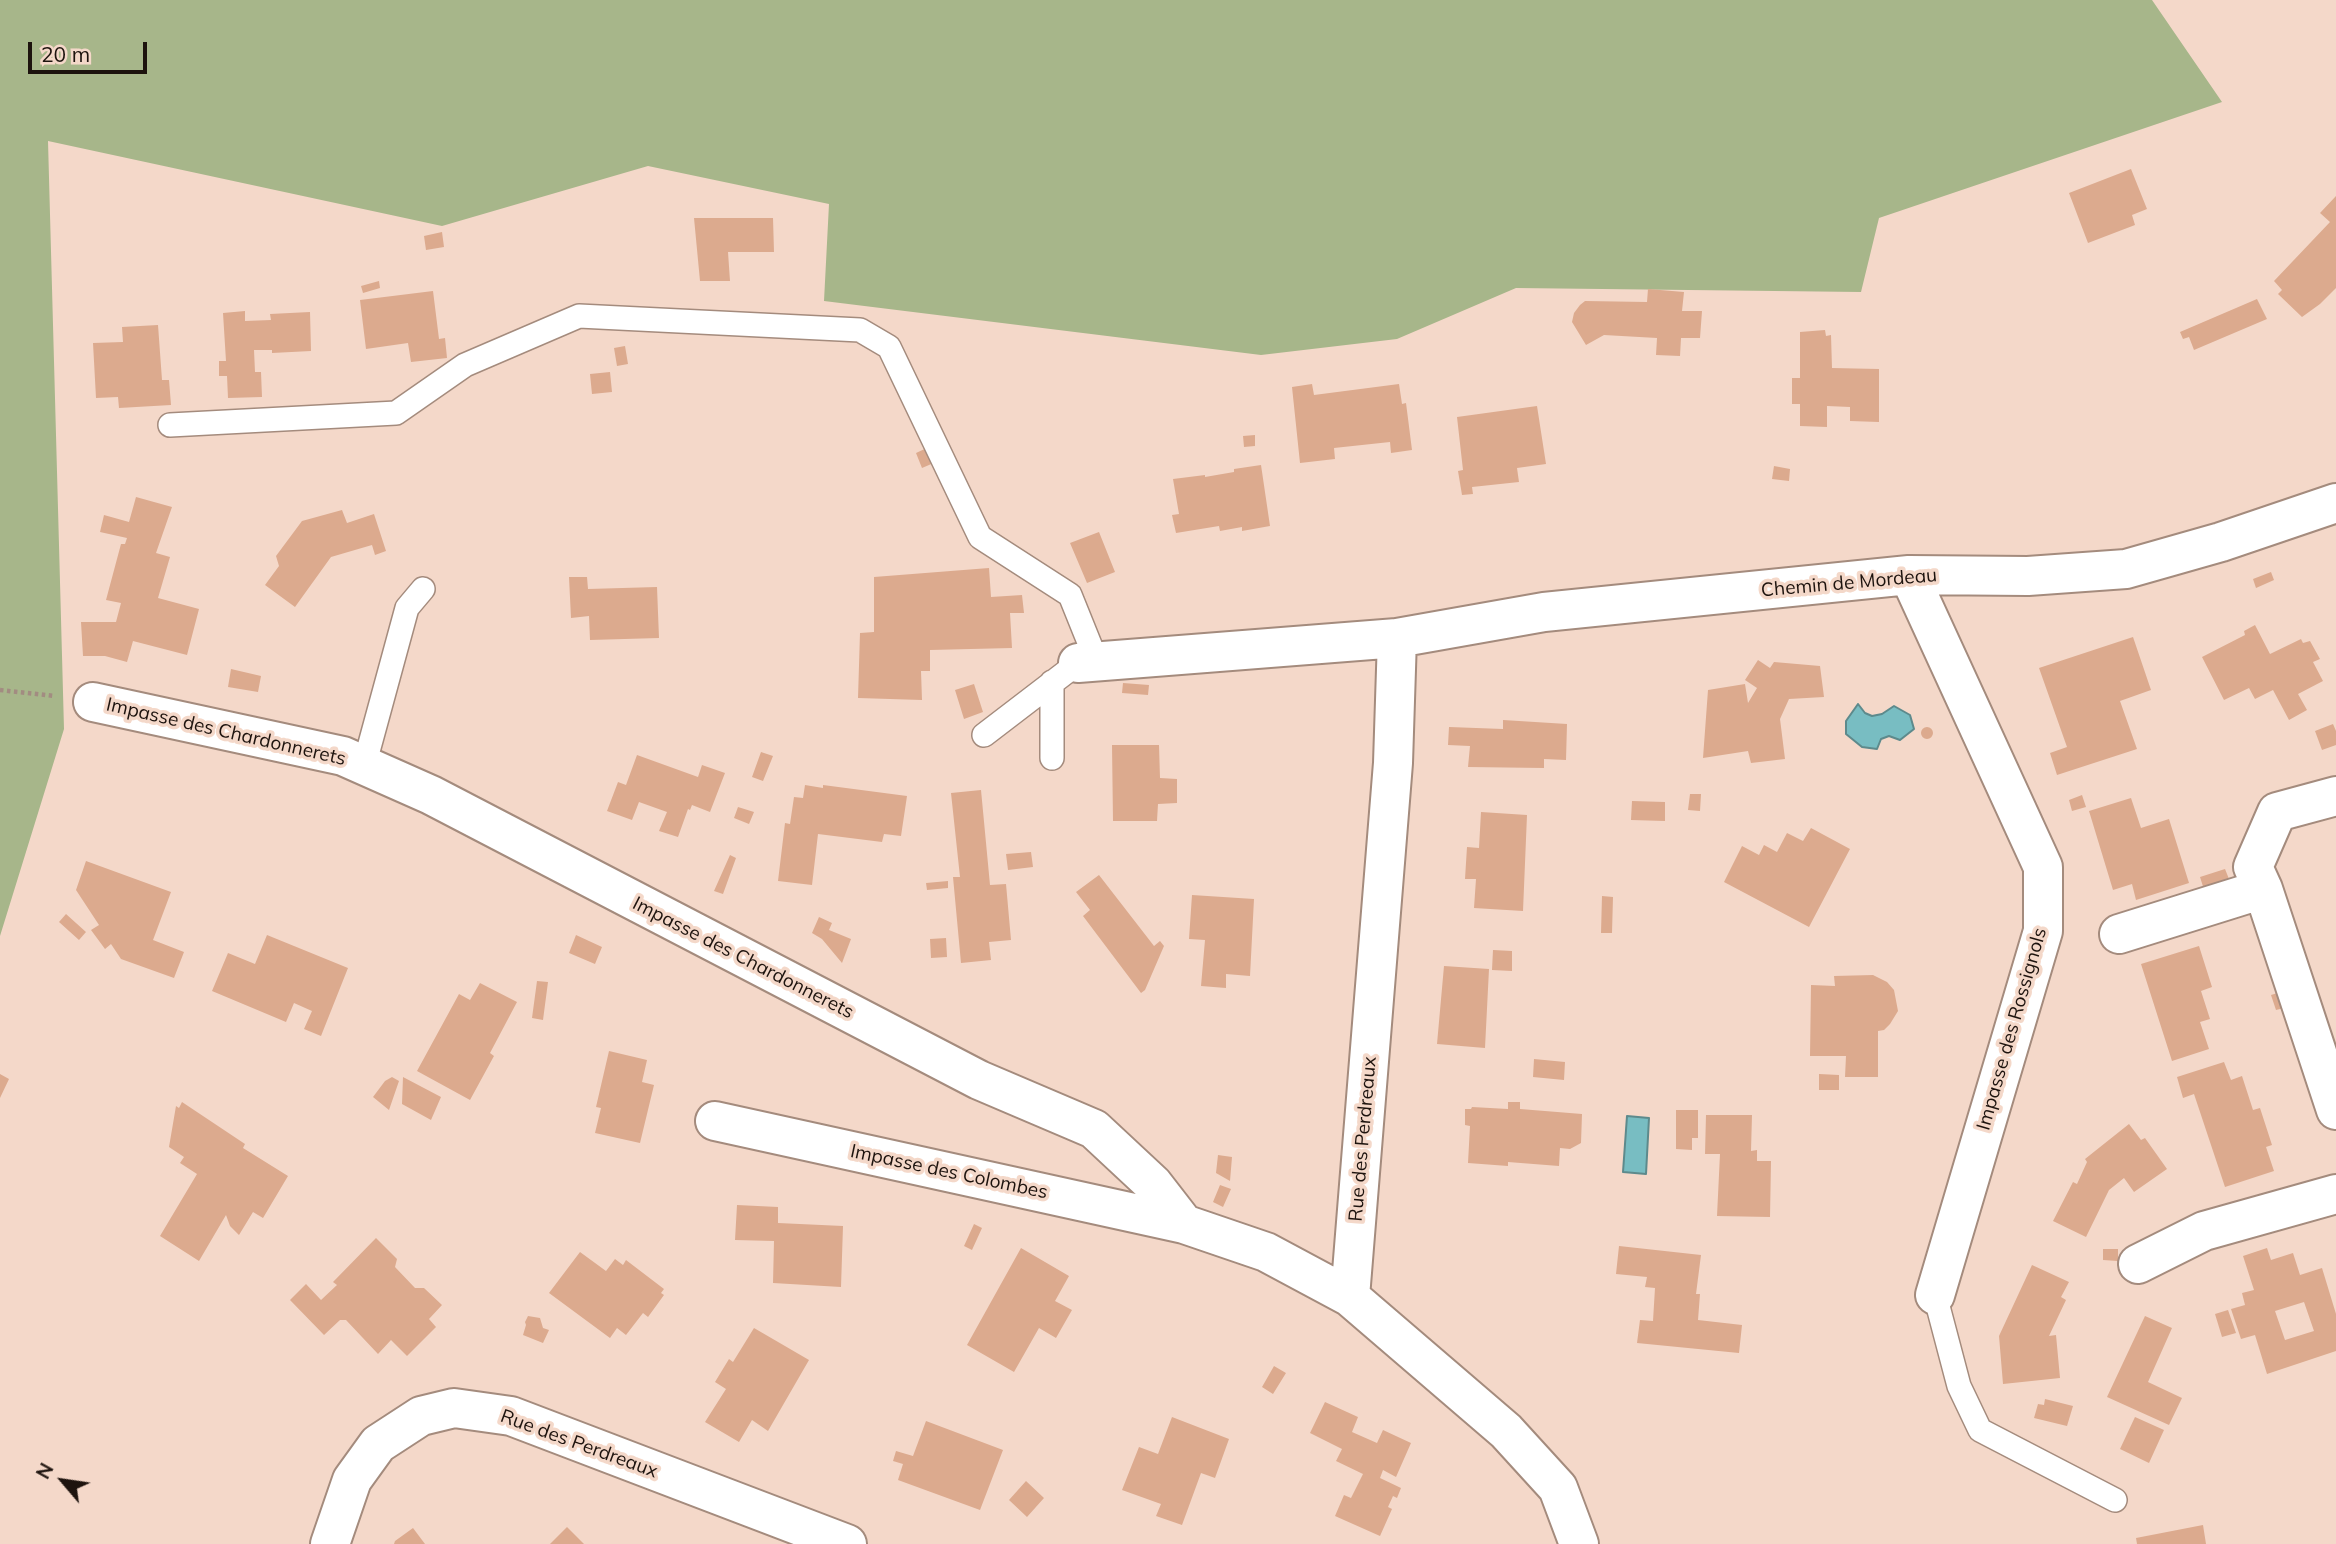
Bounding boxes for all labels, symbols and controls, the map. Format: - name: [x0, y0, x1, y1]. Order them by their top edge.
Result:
- scale bar: [32, 28, 150, 72]
- text: 20 m: [41, 41, 90, 67]
- street label: Chemin de Mordeau: [1760, 564, 1938, 602]
- street label: Impasse des Chardonnerets: [104, 693, 348, 771]
- street label: Impasse des Chardonnerets: [629, 892, 857, 1024]
- street label: Impasse des Rossignols: [1972, 925, 2052, 1133]
- street label: Rue des Perdreaux: [1344, 1056, 1382, 1222]
- street label: Impasse des Colombes: [848, 1140, 1050, 1204]
- street label: Rue des Perdreaux: [497, 1405, 661, 1483]
- north arrow: [28, 1446, 98, 1516]
- text: N: [31, 1459, 59, 1483]

